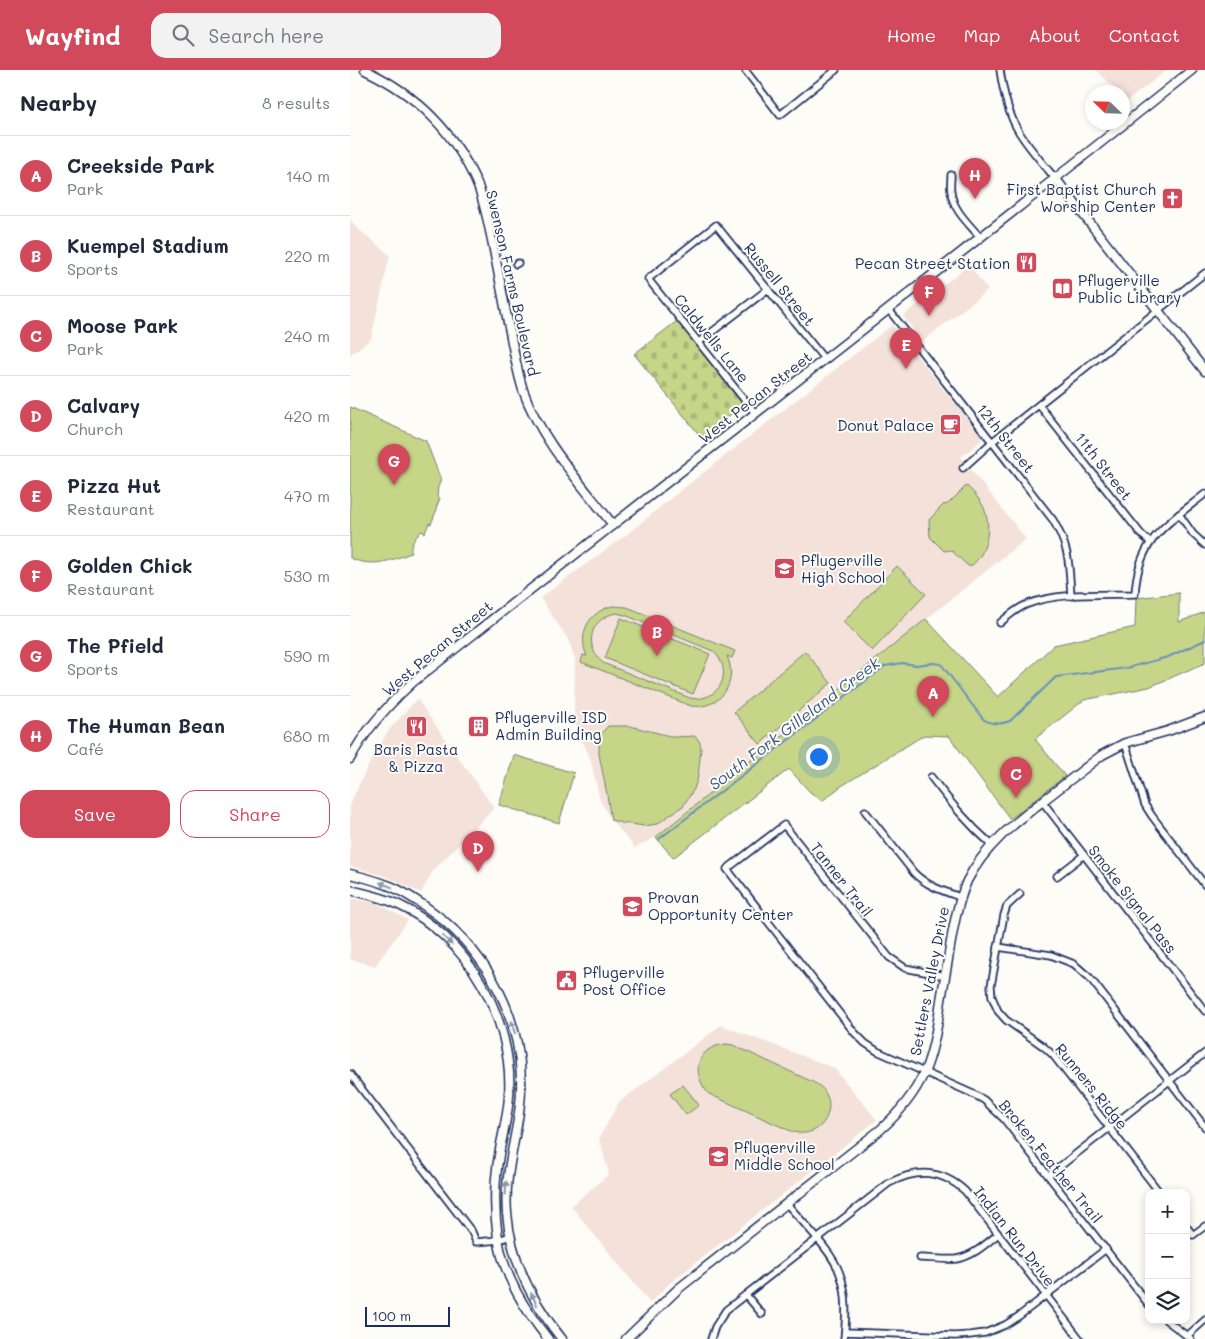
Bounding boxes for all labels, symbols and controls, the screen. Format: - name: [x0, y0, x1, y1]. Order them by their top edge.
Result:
- search box: [151, 13, 501, 58]
- text: Wayfind: [25, 20, 121, 51]
- icon: search: [169, 21, 197, 49]
- text: Search here: [209, 23, 324, 48]
- text: Home: [887, 23, 936, 47]
- text: Map: [964, 23, 1000, 47]
- text: About: [1028, 23, 1081, 47]
- text: Contact: [1109, 23, 1180, 47]
- north arrow: [1085, 85, 1130, 130]
- text: Nearby: [20, 89, 97, 116]
- text: 8 results: [262, 92, 330, 113]
- text: Creekside Park: [67, 153, 215, 178]
- pin: H: [959, 158, 991, 199]
- text: A: [30, 165, 42, 186]
- text: 140 m: [286, 165, 330, 186]
- text: Park: [67, 178, 103, 199]
- place label: First Baptist Church Worship Center: [1007, 179, 1156, 216]
- church icon: First Baptist Church Worship Center: [1160, 186, 1184, 210]
- street label: Swenson Farms Boulevard: [482, 188, 544, 378]
- text: Kuempel Stadium: [67, 233, 228, 258]
- street label: Russell Street: [740, 238, 820, 330]
- text: B: [31, 245, 41, 266]
- text: 220 m: [284, 245, 330, 266]
- restaurant icon: Pecan Street Station: [1014, 251, 1038, 275]
- place label: Pecan Street Station: [855, 253, 1010, 273]
- text: Sports: [67, 258, 118, 279]
- place label: Pflugerville Public Library: [1078, 270, 1181, 307]
- pin: F: [913, 275, 945, 316]
- library icon: Pflugerville Public Library: [1050, 277, 1074, 301]
- street label: Caldwells Lane: [670, 289, 754, 387]
- text: Moose Park: [67, 313, 178, 338]
- text: C: [30, 325, 42, 346]
- text: 240 m: [284, 325, 330, 346]
- pin: E: [890, 328, 922, 369]
- text: Park: [67, 338, 103, 359]
- street label: West Pecan Street: [694, 346, 816, 448]
- text: Calvary: [67, 393, 140, 418]
- street label: 12th Street: [973, 399, 1039, 477]
- text: D: [30, 405, 42, 426]
- text: 420 m: [284, 405, 330, 426]
- cafe icon: Donut Palace: [938, 413, 962, 437]
- place label: Donut Palace: [837, 415, 934, 435]
- text: Church: [67, 418, 123, 439]
- street label: 11th Street: [1071, 428, 1137, 504]
- pin: G: [378, 444, 410, 485]
- text: Pizza Hut: [67, 473, 161, 498]
- text: E: [31, 485, 41, 506]
- text: 470 m: [284, 485, 330, 506]
- text: Restaurant: [67, 498, 155, 519]
- place label: Pflugerville High School: [801, 550, 886, 587]
- text: Golden Chick: [67, 553, 193, 578]
- school or university icon: Pflugerville High School: [773, 557, 797, 581]
- text: F: [31, 565, 41, 586]
- text: 530 m: [284, 565, 330, 586]
- text: Restaurant: [67, 578, 155, 599]
- street label: West Pecan Street: [377, 596, 497, 700]
- pin: B: [641, 615, 673, 656]
- text: The Pfield: [67, 633, 163, 658]
- text: G: [30, 645, 42, 666]
- text: 590 m: [283, 645, 330, 666]
- water label: South Fork Gilleland Creek: [704, 651, 884, 794]
- text: Sports: [67, 658, 118, 679]
- pin: A: [917, 676, 949, 717]
- place label: Pflugerville ISD Admin Building: [495, 707, 607, 744]
- text: The Human Bean: [67, 713, 225, 738]
- restaurant icon: Baris Pasta & Pizza: [404, 714, 428, 738]
- building icon: Pflugerville ISD Admin Building: [467, 714, 491, 738]
- text: H: [30, 725, 42, 746]
- text: 680 m: [283, 725, 330, 746]
- text: Café: [67, 738, 104, 759]
- place label: Baris Pasta & Pizza: [374, 739, 458, 776]
- your location: [806, 744, 832, 770]
- pin: C: [1000, 757, 1032, 798]
- button: Save: [20, 790, 170, 838]
- button: Share: [180, 790, 330, 838]
- pin: D: [462, 831, 494, 872]
- street label: Tanner Trail: [807, 838, 877, 920]
- street label: Smoke Signal Pass: [1084, 841, 1182, 957]
- one-way arrow: [378, 881, 393, 889]
- place label: Provan Opportunity Center: [648, 887, 793, 924]
- school or university icon: Provan Opportunity Center: [620, 894, 644, 918]
- street label: Settlers Valley Drive: [905, 905, 953, 1057]
- one-way arrow: [441, 934, 453, 946]
- place label: Pflugerville Post Office: [583, 962, 666, 999]
- public building icon: Pflugerville Post Office: [555, 969, 579, 993]
- one-way arrow: [508, 1020, 516, 1035]
- street label: Runners Ridge: [1051, 1039, 1133, 1133]
- street label: Broken Feather Trail: [995, 1095, 1107, 1227]
- place label: Pflugerville Middle School: [734, 1137, 835, 1174]
- school or university icon: Pflugerville Middle School: [706, 1144, 730, 1168]
- one-way arrow: [503, 1179, 511, 1195]
- street label: Indian Run Drive: [970, 1182, 1060, 1290]
- map controls: [1145, 1189, 1190, 1324]
- button: +: [1145, 1189, 1190, 1234]
- button: −: [1145, 1234, 1190, 1279]
- button: layers: [1145, 1279, 1190, 1324]
- one-way arrow: [530, 1292, 538, 1306]
- scale bar: [365, 1304, 450, 1327]
- text: 100 m: [372, 1306, 411, 1325]

